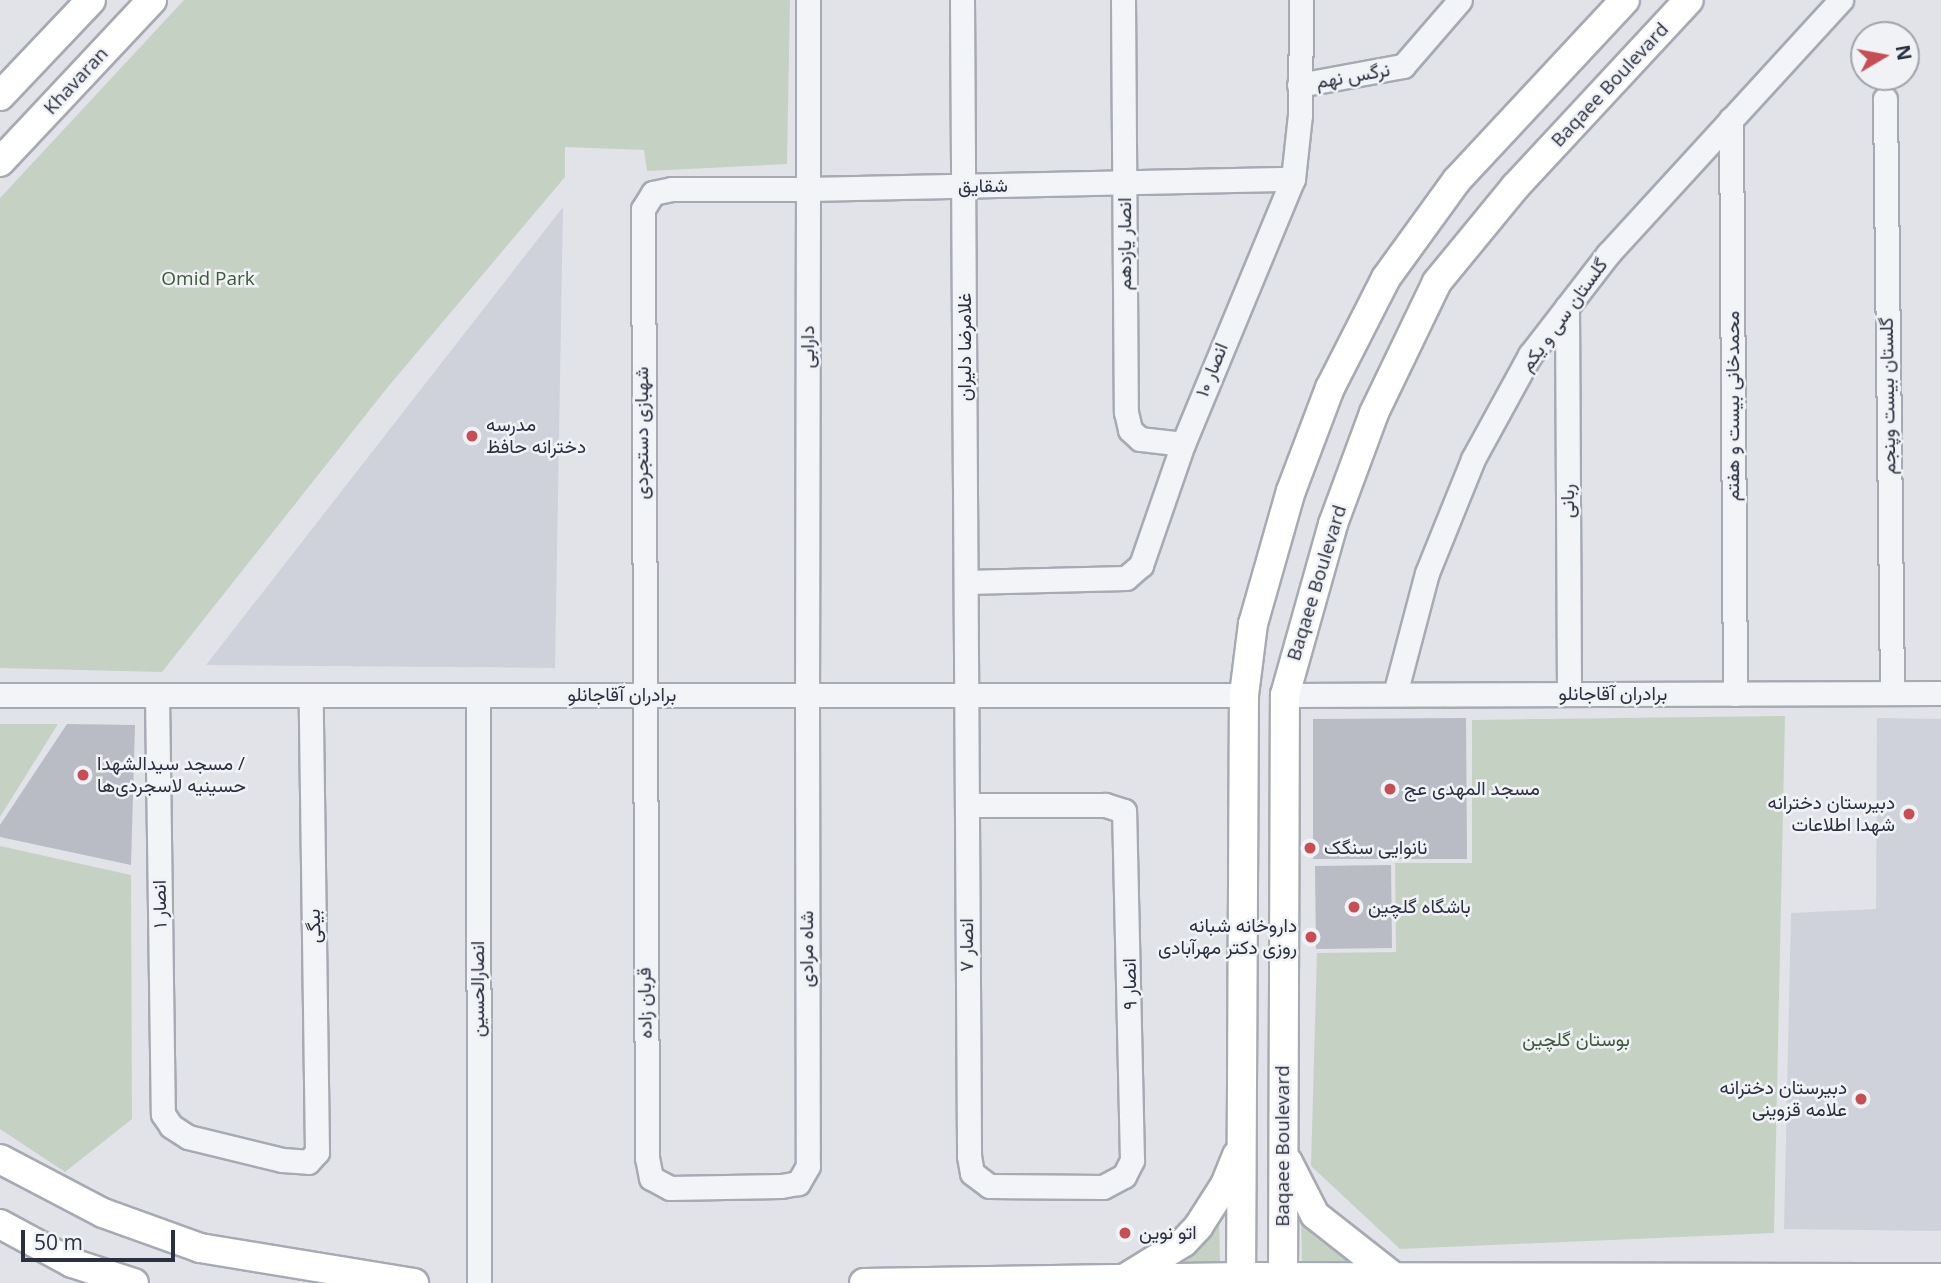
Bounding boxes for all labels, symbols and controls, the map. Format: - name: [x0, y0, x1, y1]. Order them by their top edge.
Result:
- street label: Baqaee Boulevard: [1547, 18, 1673, 152]
- north arrow: [1850, 21, 1920, 91]
- street label: Khavaran: [39, 43, 113, 119]
- text: N: [1890, 43, 1918, 63]
- street label: نرگس نهم: [1314, 58, 1392, 94]
- street label: شقایق: [958, 174, 1008, 198]
- street label: انصار یازدهم: [1114, 198, 1136, 290]
- street label: گلستان سی و یکم: [1515, 254, 1613, 376]
- park label: Omid Park: [161, 268, 255, 290]
- street label: غلامرضا دلیران: [954, 293, 976, 401]
- street label: محمدخانی بیست و هفتم: [1722, 311, 1744, 501]
- street label: گلستان بیست وپنجم: [1875, 317, 1901, 475]
- street label: دارابی: [797, 326, 819, 368]
- street label: انصار ۱۰: [1191, 340, 1233, 400]
- street label: شهبازی دستجردی: [631, 366, 653, 500]
- place label: مدرسه دخترانه حافظ: [486, 414, 586, 458]
- marker: مدرسه دخترانه حافظ: [464, 428, 480, 444]
- street label: ربانی: [1557, 484, 1579, 518]
- street label: Baqaee Boulevard: [1282, 502, 1352, 664]
- street label: برادران آقاجانلو: [1559, 683, 1667, 705]
- street label: برادران آقاجانلو: [568, 684, 676, 706]
- place label: مسجد سیدالشهدا / حسینیه لاسجردی‌ها: [97, 753, 246, 797]
- marker: مسجد سیدالشهدا / حسینیه لاسجردی‌ها: [75, 767, 91, 783]
- place label: مسجد المهدی عج: [1404, 778, 1540, 800]
- marker: مسجد المهدی عج: [1382, 781, 1398, 797]
- place label: دبیرستان دخترانه شهدا اطلاعات: [1768, 792, 1895, 836]
- marker: دبیرستان دخترانه شهدا اطلاعات: [1901, 806, 1917, 822]
- place label: نانوایی سنگک: [1324, 837, 1427, 859]
- marker: نانوایی سنگک: [1302, 840, 1318, 856]
- street label: انصار ۱: [148, 880, 172, 928]
- place label: باشگاه گلچین: [1368, 896, 1471, 918]
- marker: باشگاه گلچین: [1346, 899, 1362, 915]
- street label: بیگی: [302, 909, 326, 943]
- street label: شاه مرادی: [796, 911, 818, 987]
- place label: داروخانه شبانه روزی دکتر مهرآبادی: [1158, 915, 1297, 959]
- street label: انصار ۷: [956, 918, 978, 972]
- marker: داروخانه شبانه روزی دکتر مهرآبادی: [1303, 929, 1319, 945]
- street label: انصارالحسین: [467, 941, 489, 1037]
- street label: انصار ۹: [1118, 958, 1142, 1010]
- street label: قربان زاده: [633, 967, 657, 1039]
- park label: بوستان گلچین: [1522, 1029, 1630, 1051]
- street label: Baqaee Boulevard: [1272, 1065, 1294, 1227]
- place label: دبیرستان دخترانه علامه قزوینی: [1720, 1077, 1847, 1121]
- marker: دبیرستان دخترانه علامه قزوینی: [1853, 1091, 1869, 1107]
- scale bar: [24, 1216, 178, 1260]
- place label: اتو نوین: [1139, 1222, 1197, 1244]
- marker: اتو نوین: [1117, 1225, 1133, 1241]
- text: 50 m: [34, 1228, 83, 1256]

